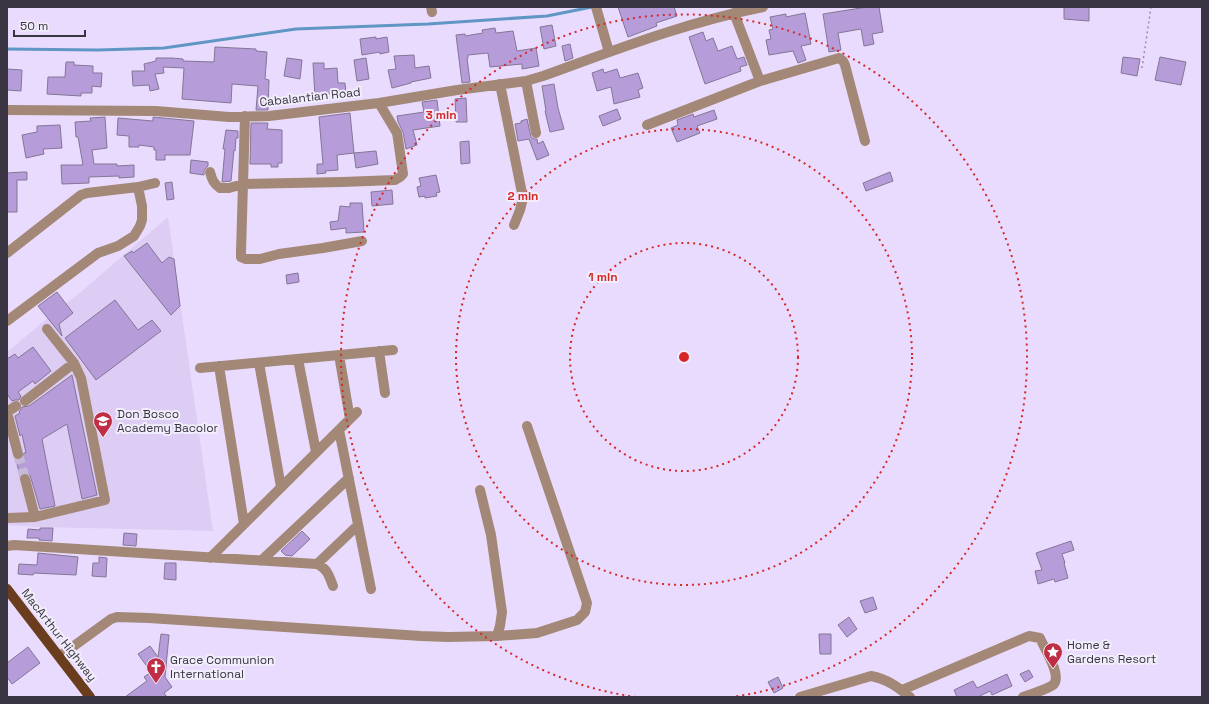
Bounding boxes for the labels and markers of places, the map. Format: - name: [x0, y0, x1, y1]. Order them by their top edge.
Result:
- centre of rings: [677, 350, 691, 364]
- place label: Don Bosco Academy Bacolor: [117, 406, 219, 436]
- school or university icon: Don Bosco Academy Bacolor: [92, 410, 114, 438]
- place label: Home & Gardens Resort: [1067, 637, 1156, 667]
- place icon: Home & Gardens Resort: [1042, 641, 1064, 669]
- place label: Grace Communion International: [170, 652, 274, 682]
- church icon: Grace Communion International: [145, 656, 167, 684]

